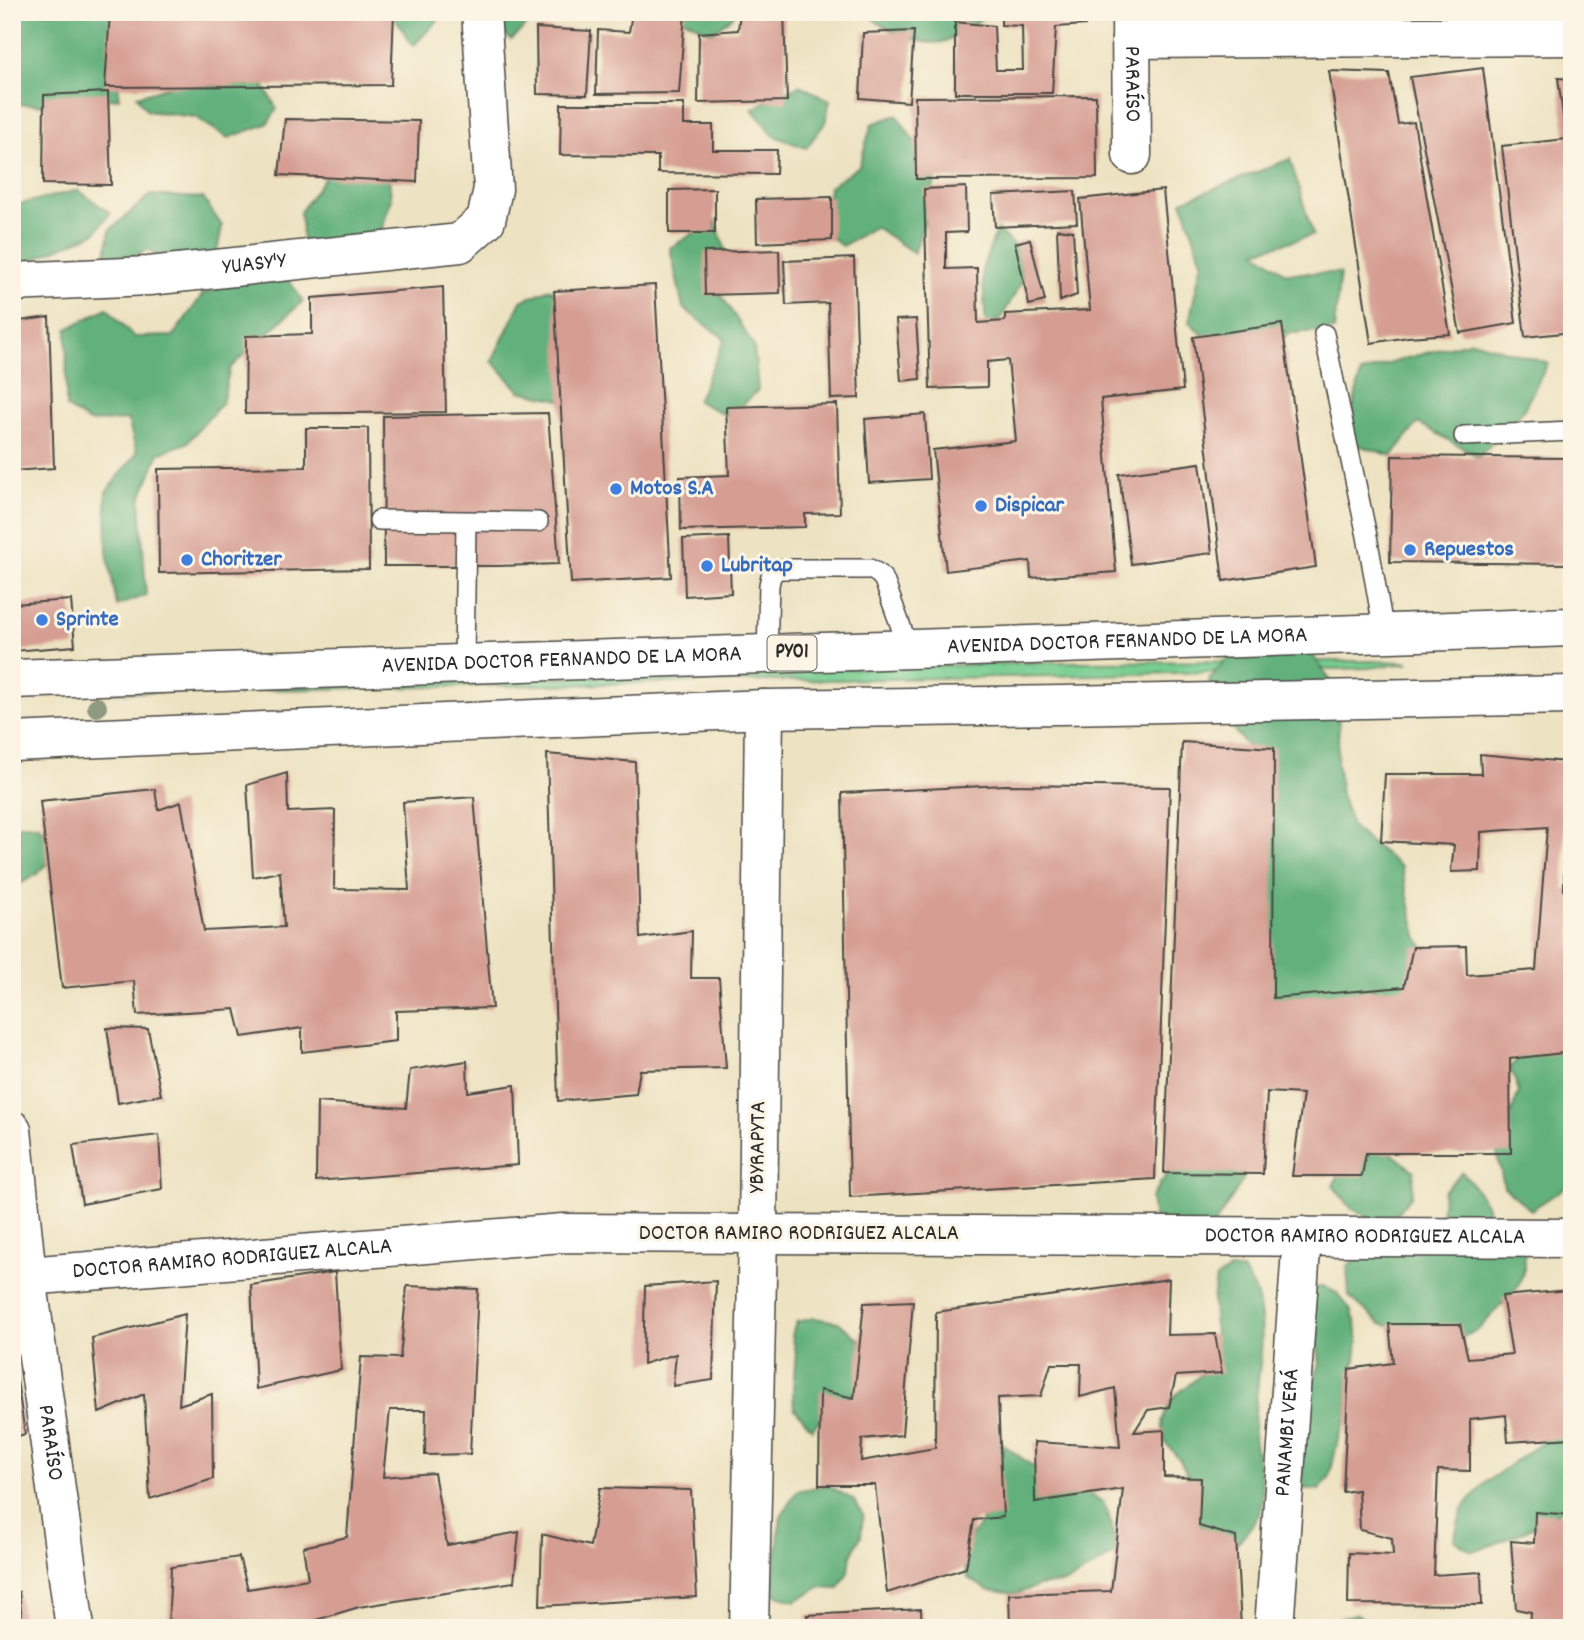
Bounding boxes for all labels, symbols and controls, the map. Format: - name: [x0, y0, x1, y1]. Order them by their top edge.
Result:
- street label: PARAÍSO: [1115, 46, 1148, 122]
- street label: YUASY'Y: [221, 245, 288, 285]
- place label: Motos S.A: [630, 473, 714, 506]
- marker: Motos S.A: [608, 481, 624, 497]
- place label: Dispicar: [995, 490, 1065, 523]
- marker: Dispicar: [973, 498, 989, 514]
- place label: Repuestos: [1424, 534, 1514, 567]
- marker: Repuestos: [1402, 542, 1418, 558]
- place label: Choritzer: [201, 544, 282, 577]
- place label: Lubritap: [721, 550, 793, 583]
- marker: Choritzer: [179, 552, 195, 568]
- marker: Lubritap: [699, 558, 715, 574]
- place label: Sprinte: [56, 604, 119, 637]
- marker: Sprinte: [34, 612, 50, 628]
- street label: AVENIDA DOCTOR FERNANDO DE LA MORA: [947, 619, 1308, 664]
- road number: PY01: [768, 636, 816, 670]
- street label: AVENIDA DOCTOR FERNANDO DE LA MORA: [381, 638, 742, 683]
- street label: YBYRAPYTA: [742, 1101, 776, 1193]
- street label: DOCTOR RAMIRO RODRIGUEZ ALCALA: [639, 1218, 959, 1251]
- street label: DOCTOR RAMIRO RODRIGUEZ ALCALA: [1205, 1220, 1525, 1254]
- street label: DOCTOR RAMIRO RODRIGUEZ ALCALA: [71, 1230, 393, 1289]
- street label: PANAMBI VERÁ: [1267, 1367, 1309, 1498]
- street label: PARAÍSO: [28, 1403, 71, 1483]

